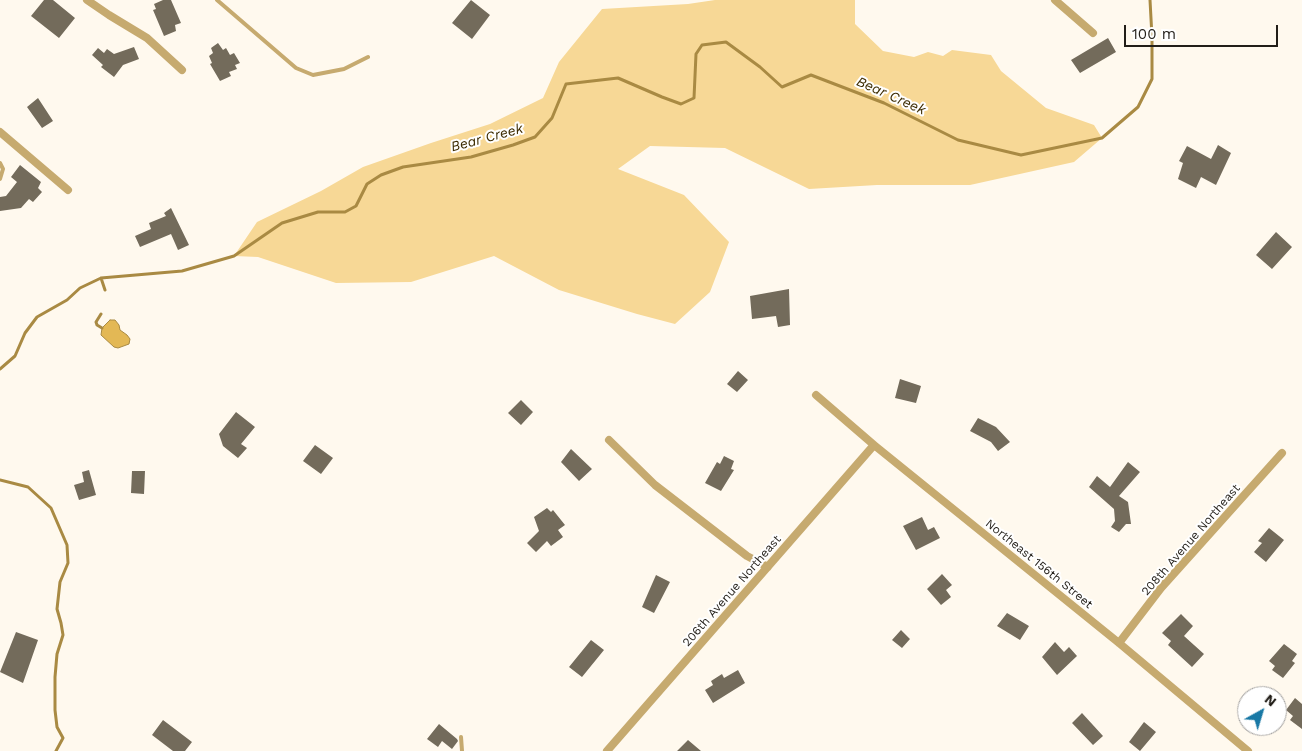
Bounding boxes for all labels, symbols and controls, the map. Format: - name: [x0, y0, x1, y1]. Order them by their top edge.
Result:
- scale bar: [1127, 15, 1281, 47]
- text: 100 m: [1132, 25, 1176, 43]
- water label: Bear Creek: [854, 73, 928, 119]
- water label: Bear Creek: [449, 120, 525, 156]
- street label: 208th Avenue Northeast: [1139, 481, 1243, 599]
- street label: Northeast 156th Street: [983, 516, 1095, 612]
- street label: 206th Avenue Northeast: [680, 532, 784, 650]
- north arrow: [1237, 686, 1287, 736]
- text: N: [1262, 691, 1280, 710]

